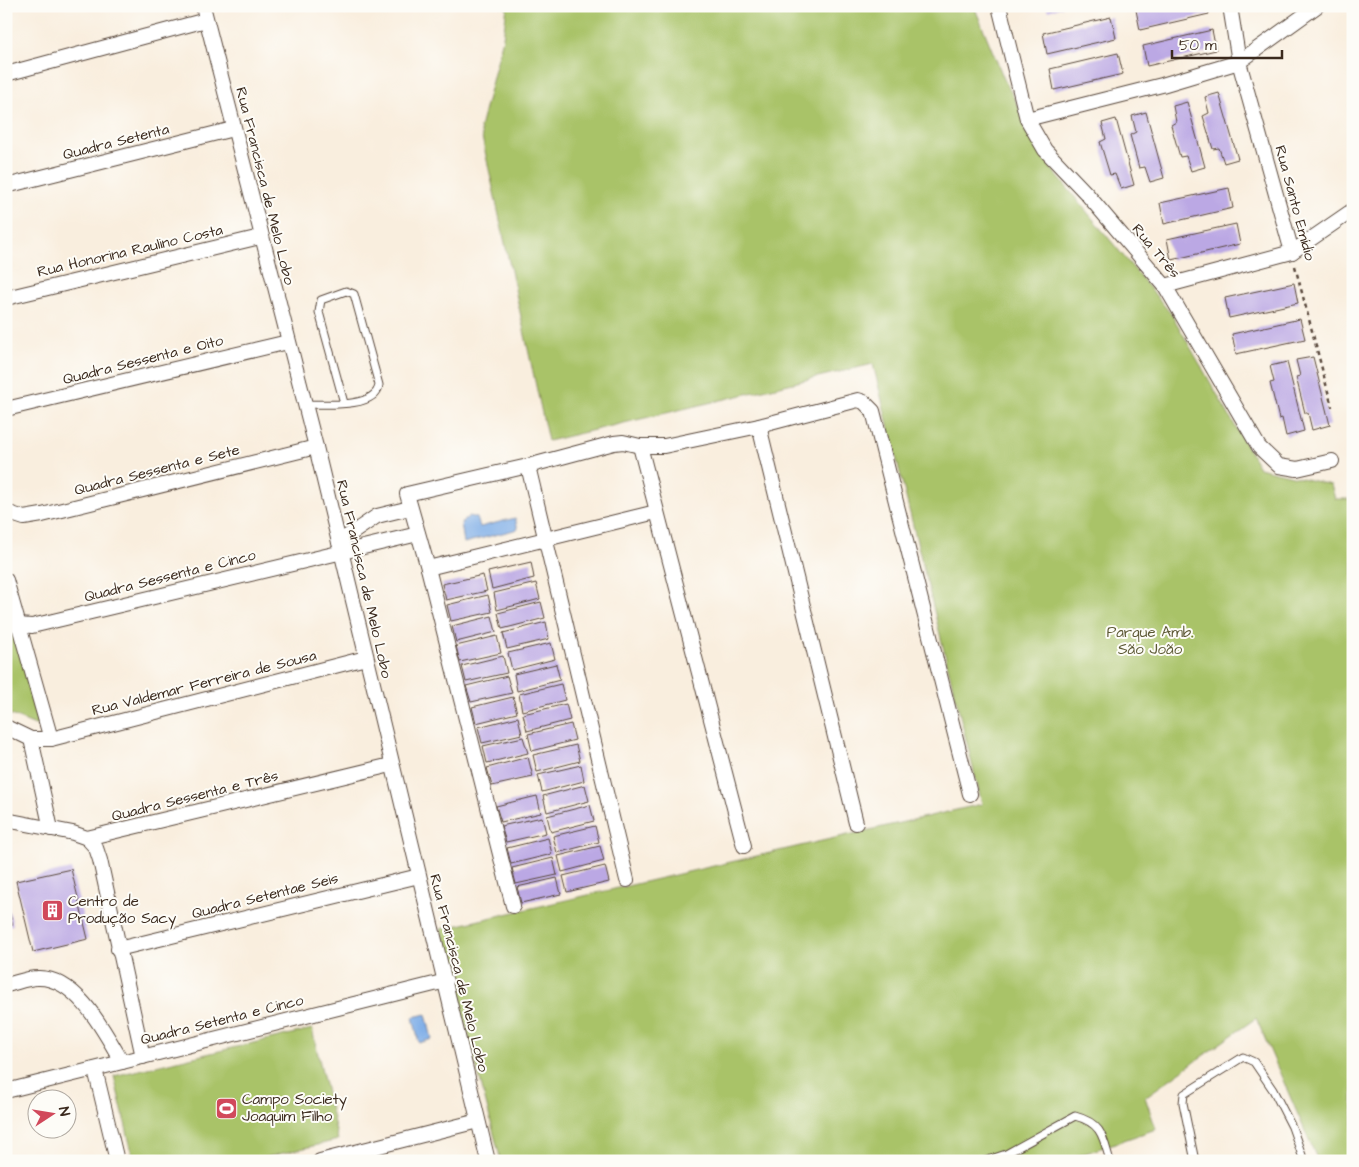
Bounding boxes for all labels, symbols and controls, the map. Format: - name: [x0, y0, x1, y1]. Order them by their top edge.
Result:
- scale bar: [1172, 28, 1282, 60]
- text: 50 m: [1179, 35, 1217, 56]
- street label: Rua Francisca de Melo Lobo: [230, 85, 300, 288]
- street label: Quadra Setenta: [61, 119, 172, 165]
- street label: Rua Santo Emídio: [1270, 143, 1321, 263]
- street label: Rua Honorina Raulino Costa: [35, 219, 225, 283]
- street label: Rua Três: [1127, 219, 1185, 283]
- street label: Quadra Sessenta e Oito: [61, 330, 226, 390]
- street label: Quadra Sessenta e Sete: [72, 439, 242, 501]
- street label: Rua Francisca de Melo Lobo: [331, 478, 397, 681]
- street label: Quadra Sessenta e Cinco: [82, 544, 259, 607]
- park label: Parque Amb. São João: [1107, 622, 1193, 660]
- street label: Rua Valdemar Ferreira de Sousa: [90, 645, 319, 721]
- street label: Quadra Sessenta e Três: [109, 765, 281, 827]
- street label: Quadra Setentae Seis: [190, 868, 341, 924]
- street label: Rua Francisca de Melo Lobo: [424, 872, 494, 1075]
- place label: Centro de Produção Sacy: [68, 891, 176, 930]
- building icon: Centro de Produção Sacy: [40, 898, 64, 922]
- street label: Quadra Setenta e Cinco: [138, 989, 306, 1050]
- place label: Campo Society Joaquim Filho: [242, 1089, 347, 1127]
- north arrow: [28, 1090, 78, 1140]
- sports icon: Campo Society Joaquim Filho: [214, 1096, 238, 1120]
- text: N: [53, 1105, 74, 1118]

